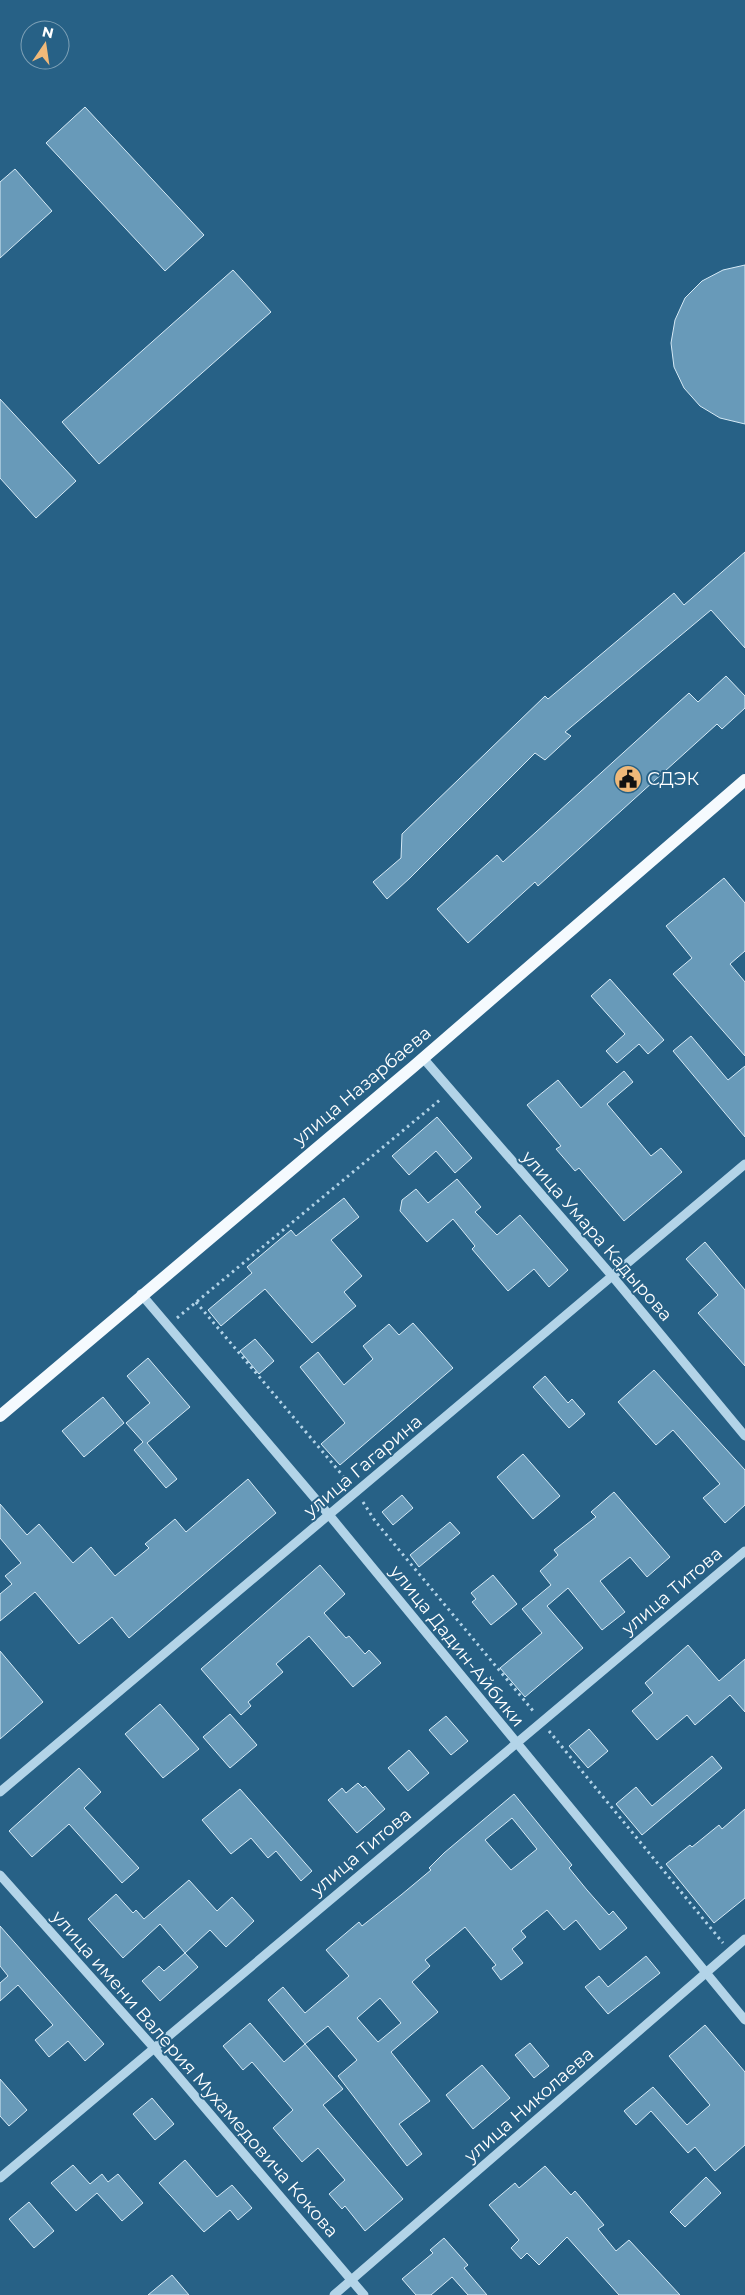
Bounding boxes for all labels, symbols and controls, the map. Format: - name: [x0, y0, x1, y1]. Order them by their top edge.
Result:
- north arrow: [20, 20, 70, 70]
- text: N: [40, 22, 55, 42]
- public building icon: СДЭК: [613, 764, 643, 794]
- place label: СДЭК: [647, 768, 700, 790]
- street label: улица Назарбаева: [288, 1022, 436, 1151]
- street label: улица Умара Кадырова: [516, 1146, 677, 1326]
- street label: улица Гагарина: [299, 1410, 427, 1523]
- street label: улица Титова: [616, 1543, 727, 1640]
- street label: улица Дадин-Айбики: [384, 1560, 529, 1731]
- street label: улица Титова: [305, 1804, 416, 1901]
- street label: улица имени Валерия Мухамедовича Кокова: [46, 1905, 343, 2242]
- street label: улица Николаева: [459, 2043, 598, 2168]

